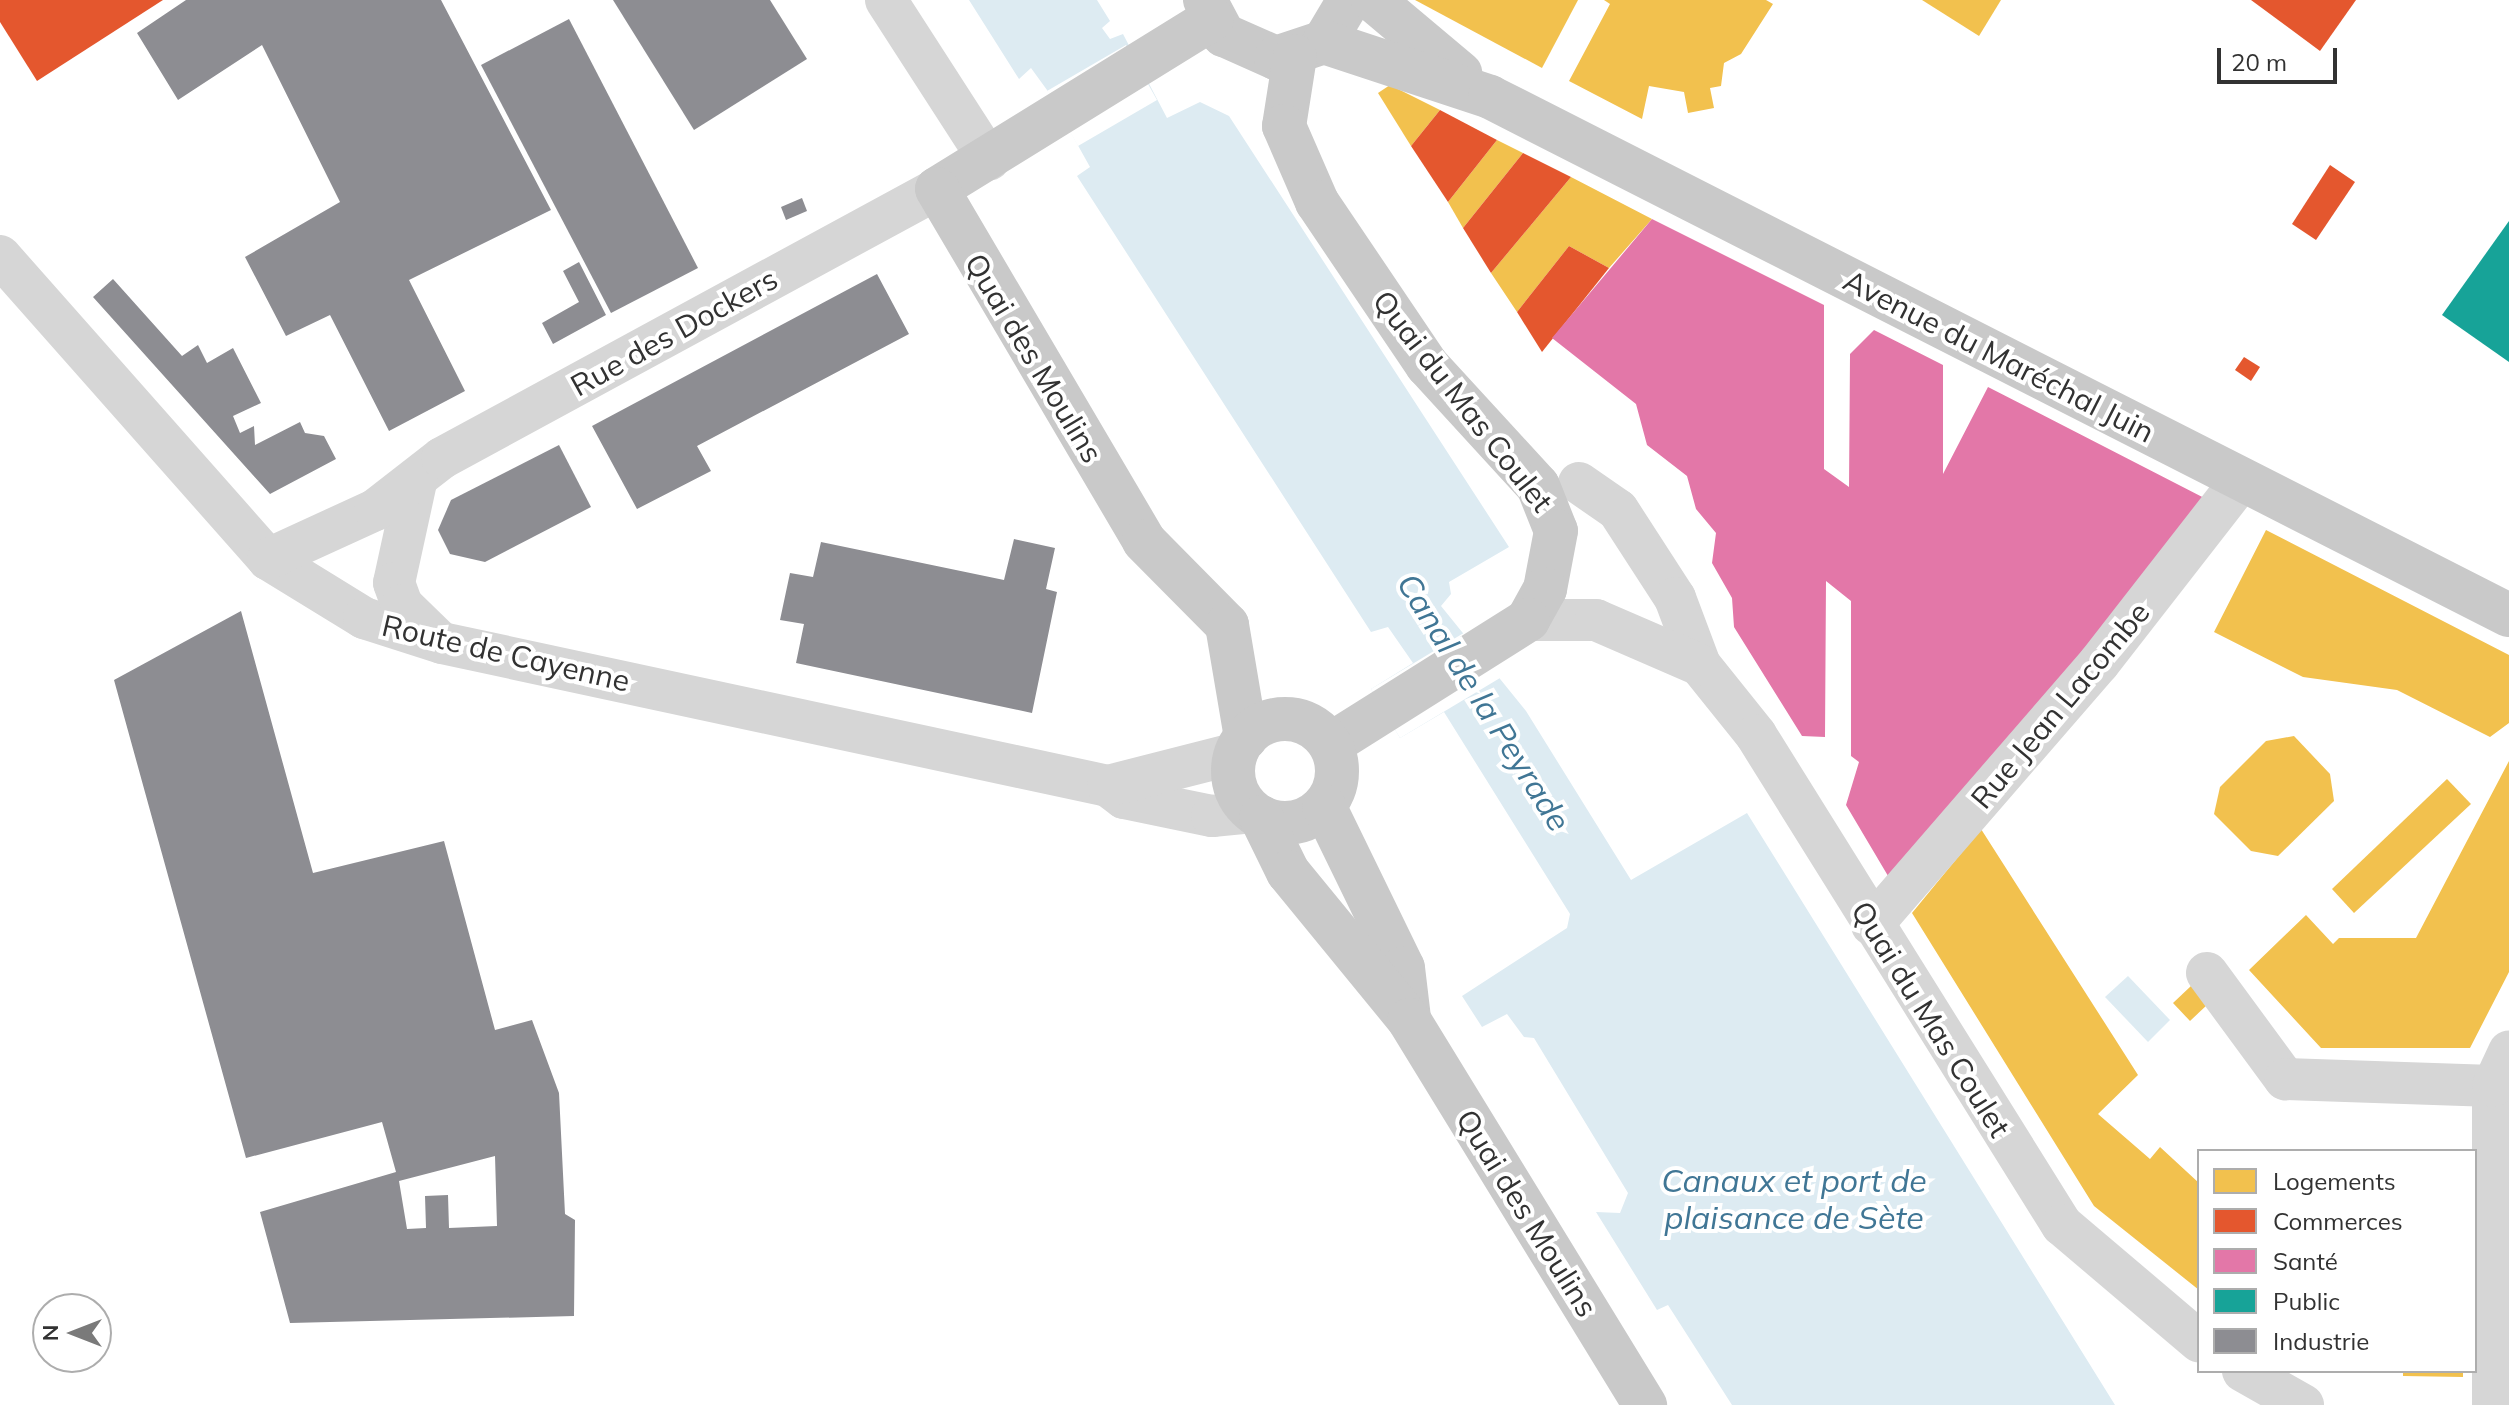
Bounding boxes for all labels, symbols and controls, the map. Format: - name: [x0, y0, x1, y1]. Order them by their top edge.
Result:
- scale bar: [2221, 32, 2341, 82]
- text: 20 m: [2231, 47, 2287, 77]
- street label: Quai des Moulins: [957, 247, 1111, 469]
- street label: Rue des Dockers: [564, 260, 784, 404]
- street label: Avenue du Maréchal Juin: [1838, 262, 2160, 450]
- street label: Quai du Mas Coulet: [1365, 283, 1561, 519]
- water label: Canal de la Peyrade: [1389, 566, 1579, 838]
- street label: Rue Jean Lacombe: [1963, 594, 2157, 816]
- street label: Route de Cayenne: [379, 607, 633, 699]
- street label: Quai du Mas Coulet: [1844, 895, 2018, 1143]
- street label: Quai des Moulins: [1449, 1103, 1605, 1323]
- legend: [2197, 1149, 2477, 1373]
- water label: Canaux et port de plaisance de Sète: [1661, 1162, 1927, 1237]
- text: Logements: [2273, 1166, 2396, 1196]
- text: Commerces: [2273, 1206, 2403, 1236]
- text: Santé: [2273, 1246, 2338, 1276]
- text: Public: [2273, 1286, 2340, 1316]
- north arrow: [32, 1293, 112, 1373]
- text: N: [36, 1325, 64, 1341]
- text: Industrie: [2273, 1326, 2369, 1356]

